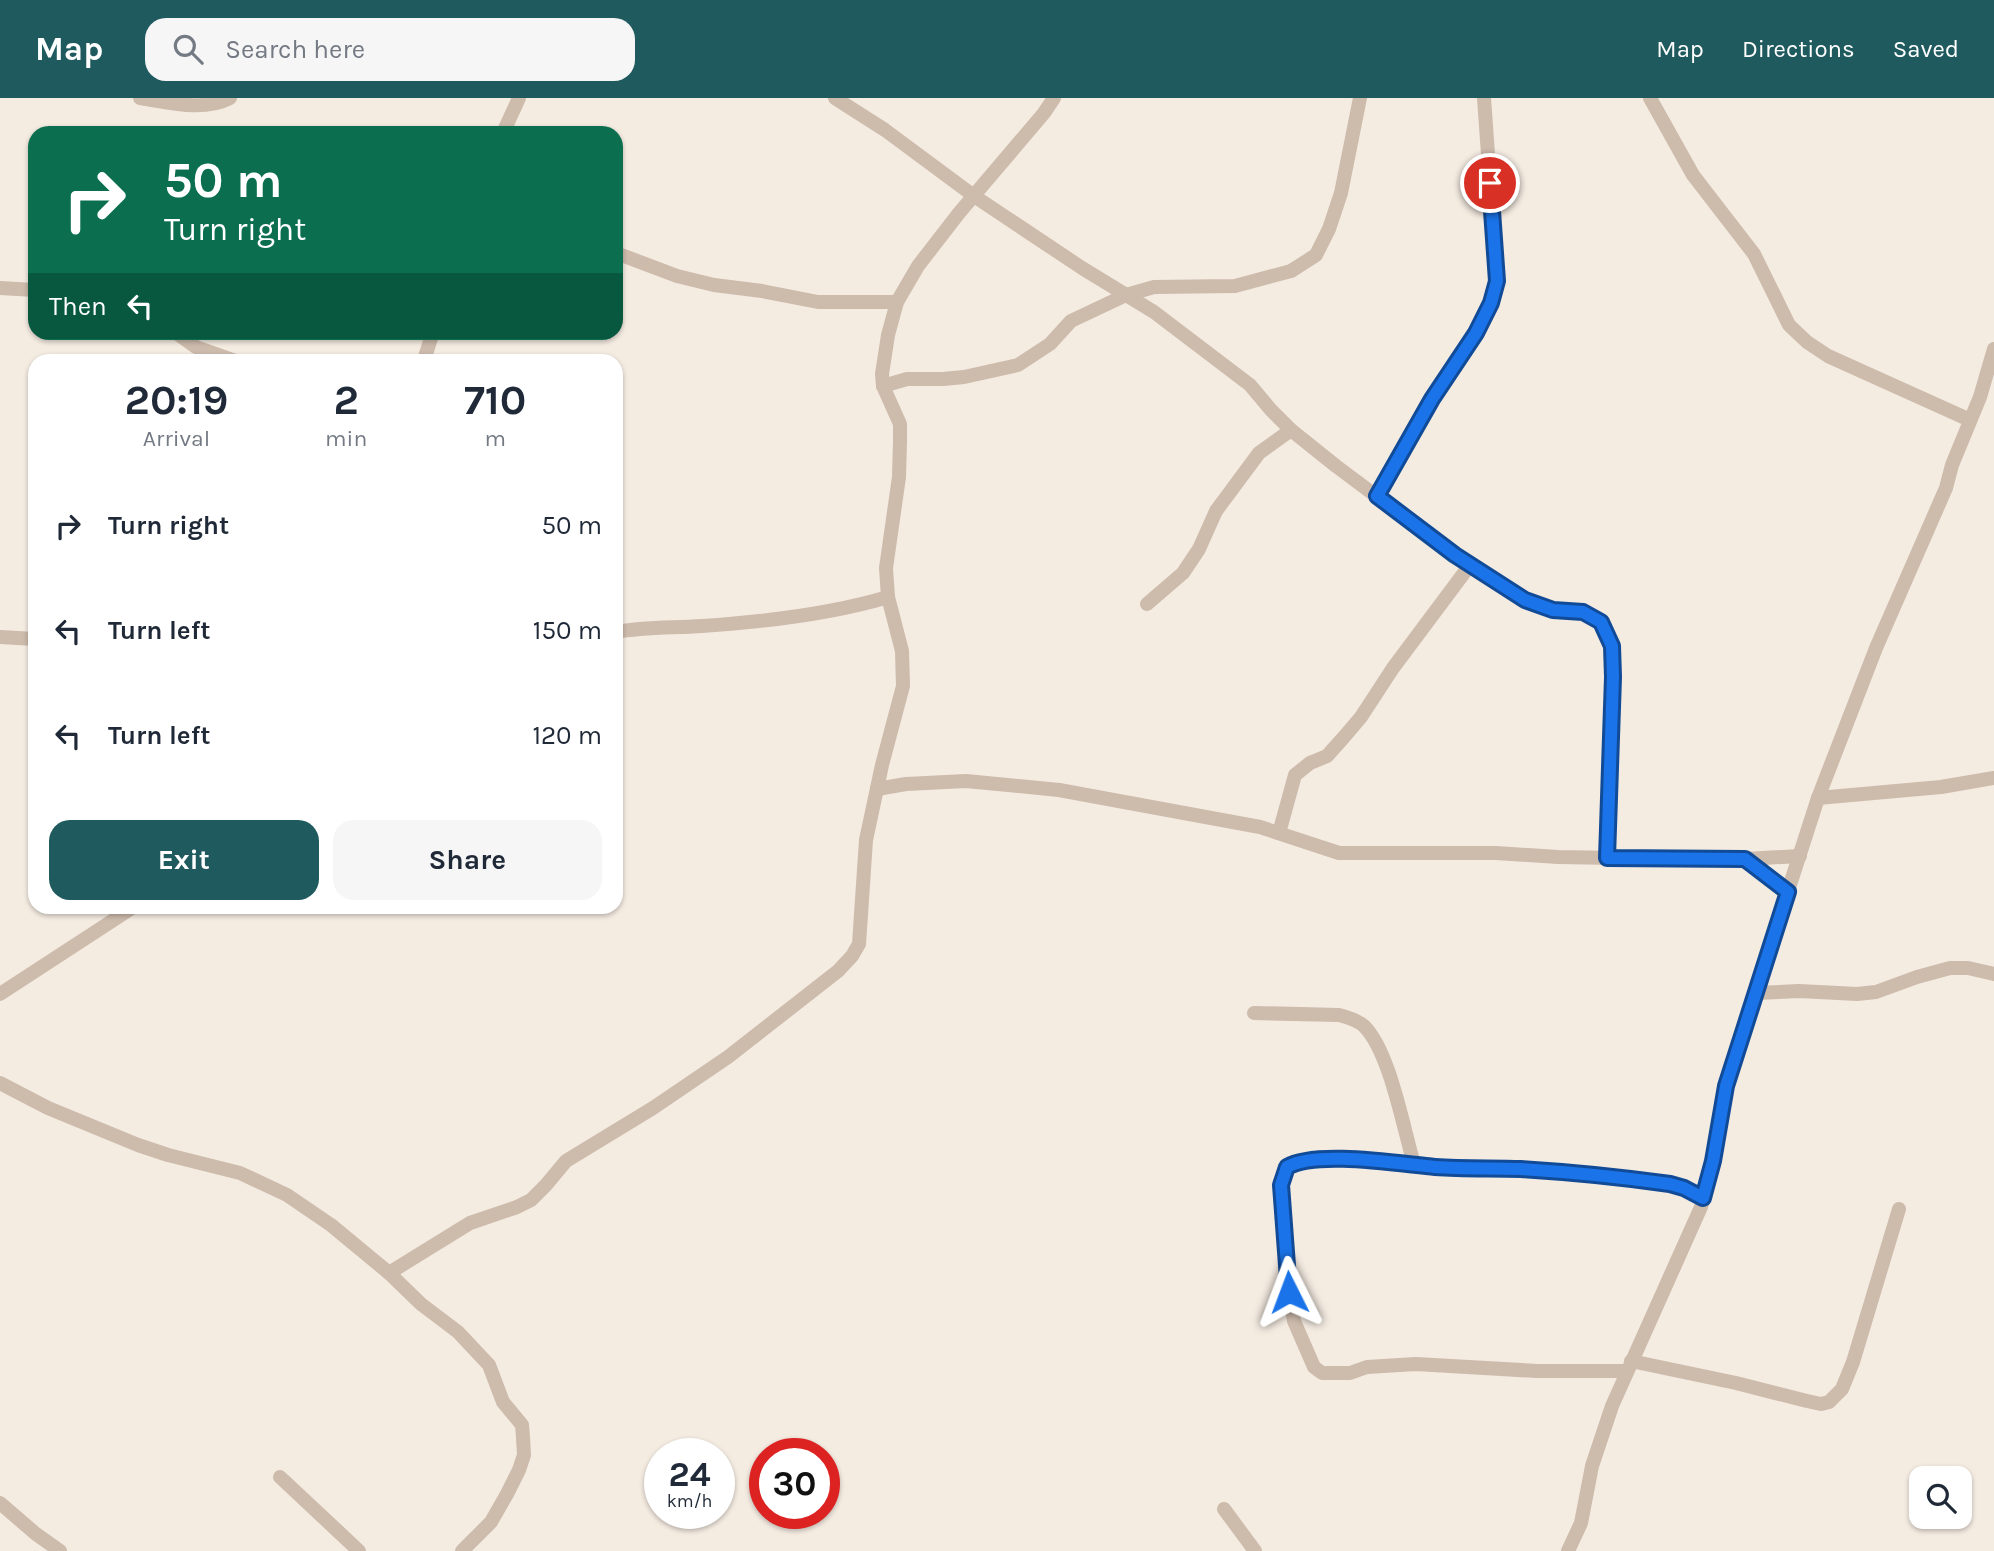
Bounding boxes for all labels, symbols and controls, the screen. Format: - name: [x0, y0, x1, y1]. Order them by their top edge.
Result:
- search box: [145, 18, 635, 81]
- text: Map: [35, 30, 103, 68]
- icon: search: [169, 30, 207, 68]
- text: Search here: [225, 34, 365, 65]
- text: Map: [1656, 35, 1704, 63]
- text: Directions: [1742, 35, 1855, 63]
- text: Saved: [1893, 35, 1959, 63]
- text: 50 m: [164, 152, 282, 209]
- pin: [1460, 153, 1520, 213]
- icon: right: [49, 154, 140, 245]
- icon: arrive: [1471, 164, 1509, 202]
- text: Turn right: [164, 211, 306, 248]
- icon: left: [121, 287, 159, 325]
- text: Then: [49, 291, 107, 322]
- text: 20:19: [125, 375, 228, 425]
- text: 2: [334, 375, 359, 425]
- text: 710: [464, 375, 526, 425]
- text: Arrival: [143, 425, 210, 452]
- text: min: [325, 425, 367, 452]
- text: m: [484, 425, 506, 452]
- icon: right: [49, 507, 87, 545]
- text: Turn right: [108, 510, 229, 541]
- text: 50 m: [541, 510, 602, 541]
- icon: left: [49, 612, 87, 650]
- text: Turn left: [108, 615, 210, 646]
- text: 150 m: [533, 615, 602, 646]
- icon: left: [49, 717, 87, 755]
- text: Turn left: [108, 720, 210, 751]
- text: 120 m: [532, 720, 602, 751]
- button: Exit: [49, 820, 319, 900]
- button: Share: [333, 820, 602, 900]
- position arrow: [1252, 1255, 1326, 1329]
- speed limit sign: 30: [749, 1438, 840, 1529]
- text: 24: [669, 1454, 711, 1495]
- map controls: [1909, 1466, 1972, 1529]
- button: search: [1909, 1466, 1972, 1529]
- text: km/h: [667, 1490, 712, 1512]

